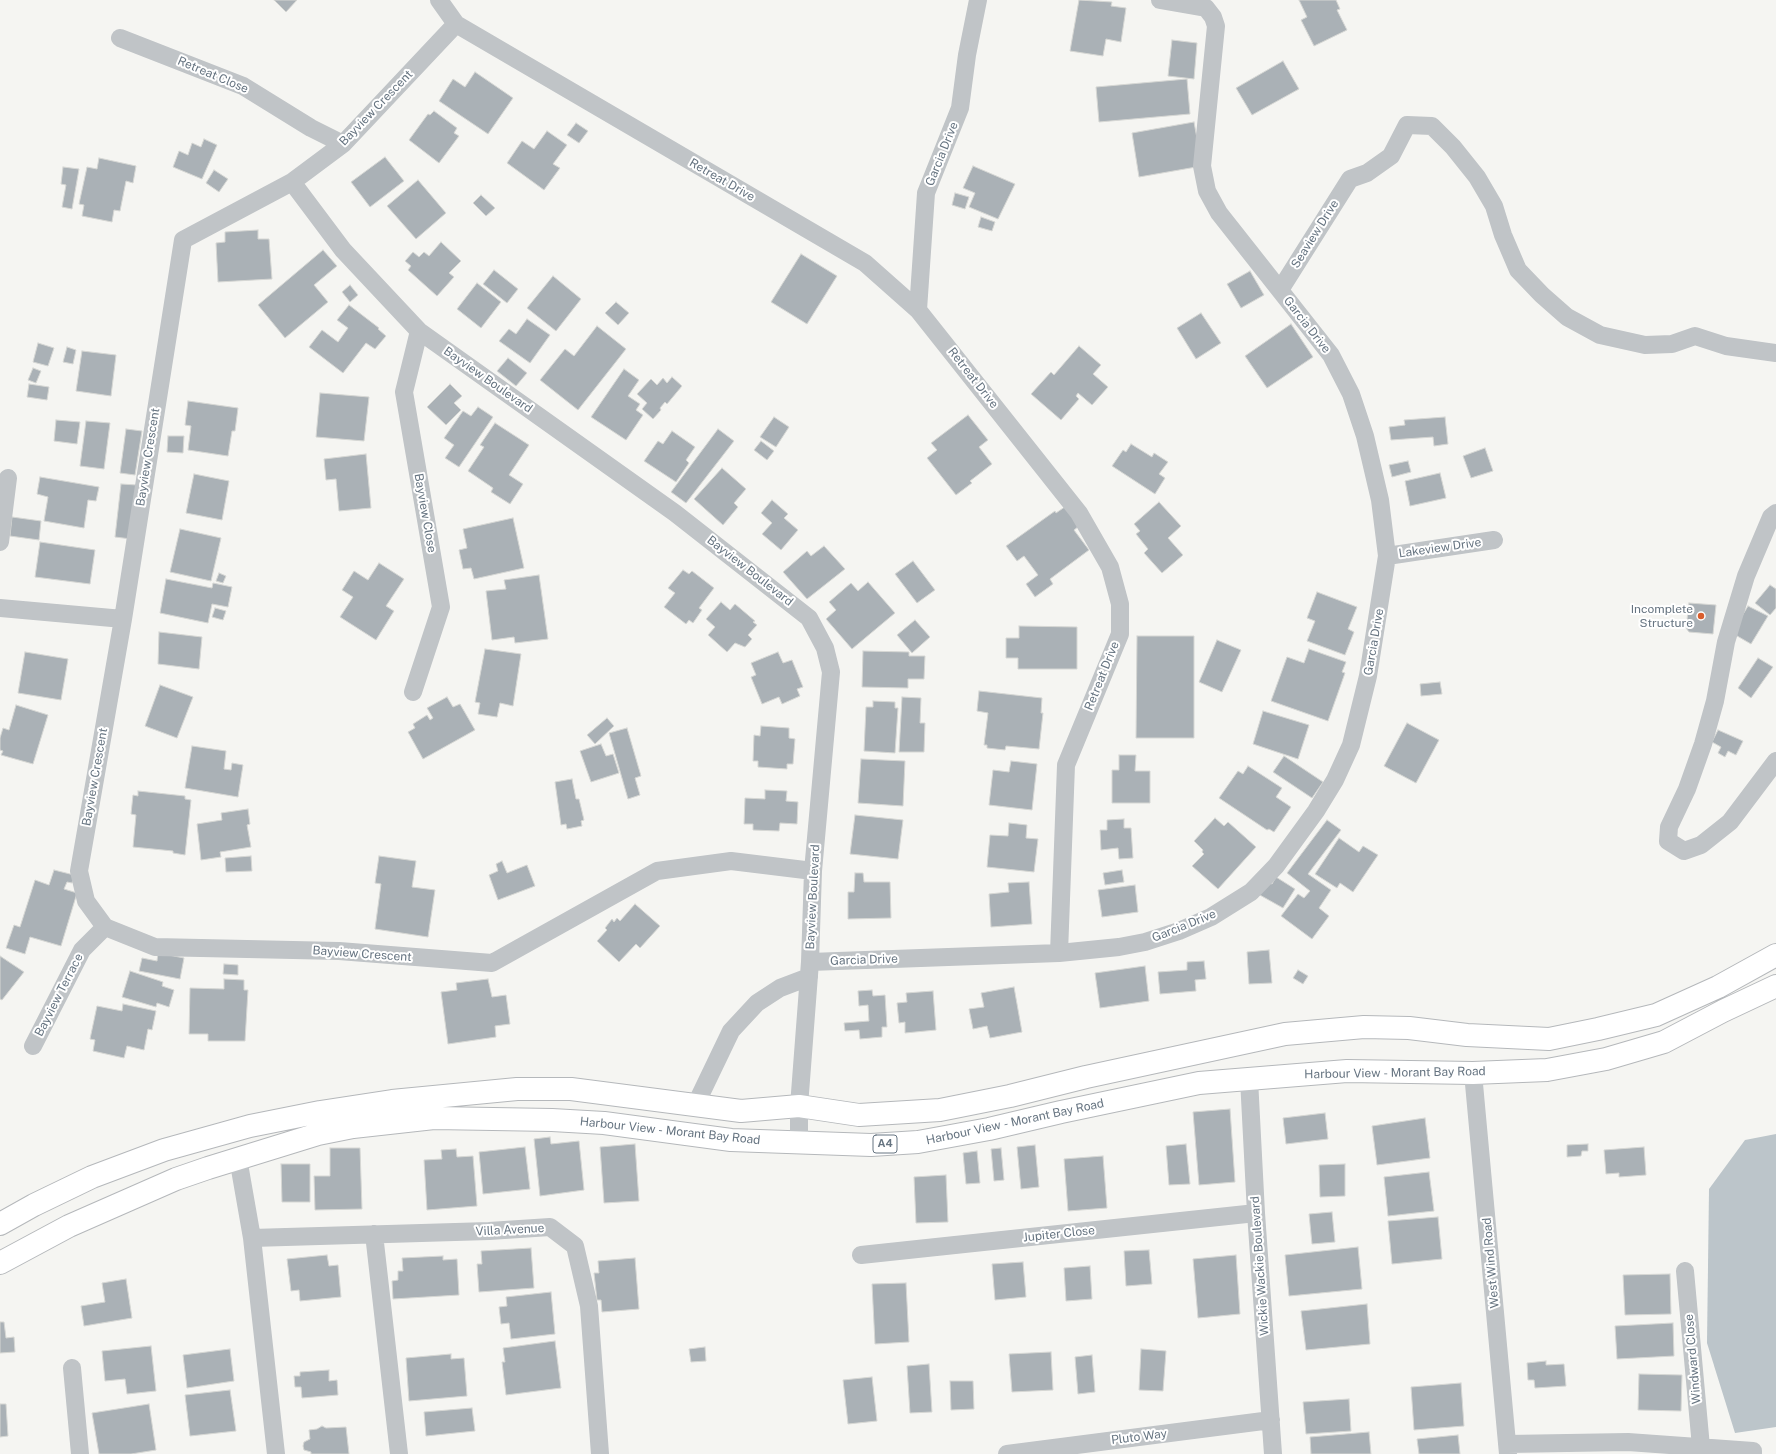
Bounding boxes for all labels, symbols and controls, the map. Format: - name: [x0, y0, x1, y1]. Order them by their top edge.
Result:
- street label: Retreat Close: [175, 54, 251, 96]
- street label: Bayview Crescent: [336, 67, 416, 149]
- street label: Garcia Drive: [923, 120, 961, 188]
- street label: Retreat Drive: [687, 155, 757, 205]
- street label: Seaview Drive: [1288, 197, 1342, 271]
- street label: Garcia Drive: [1280, 294, 1334, 356]
- street label: Bayview Boulevard: [441, 344, 535, 416]
- street label: Retreat Drive: [945, 345, 1001, 411]
- street label: Bayview Crescent: [133, 407, 163, 507]
- street label: Bayview Close: [411, 472, 439, 554]
- street label: Bayview Boulevard: [704, 533, 796, 609]
- street label: Lakeview Drive: [1398, 535, 1482, 561]
- place label: Incomplete Structure: [1631, 602, 1693, 630]
- street label: Garcia Drive: [1361, 607, 1387, 677]
- marker: Incomplete Structure: [1696, 611, 1706, 621]
- street label: Retreat Drive: [1082, 639, 1122, 713]
- street label: Bayview Crescent: [79, 727, 111, 827]
- street label: Bayview Boulevard: [803, 844, 823, 950]
- street label: Garcia Drive: [1150, 907, 1218, 945]
- street label: Bayview Crescent: [312, 943, 412, 965]
- street label: Bayview Terrace: [32, 951, 86, 1039]
- street label: Garcia Drive: [830, 952, 898, 968]
- street label: Harbour View - Morant Bay Road: [1304, 1064, 1486, 1082]
- street label: Harbour View - Morant Bay Road: [925, 1096, 1105, 1148]
- street label: Harbour View - Morant Bay Road: [579, 1114, 761, 1148]
- road number: A4: [873, 1135, 897, 1153]
- street label: Wickie Wackie Boulevard: [1248, 1196, 1272, 1336]
- street label: West Wind Road: [1480, 1217, 1502, 1309]
- street label: Villa Avenue: [475, 1221, 545, 1239]
- street label: Jupiter Close: [1022, 1223, 1096, 1245]
- street label: Windward Close: [1682, 1313, 1704, 1405]
- street label: Pluto Way: [1110, 1426, 1168, 1448]

